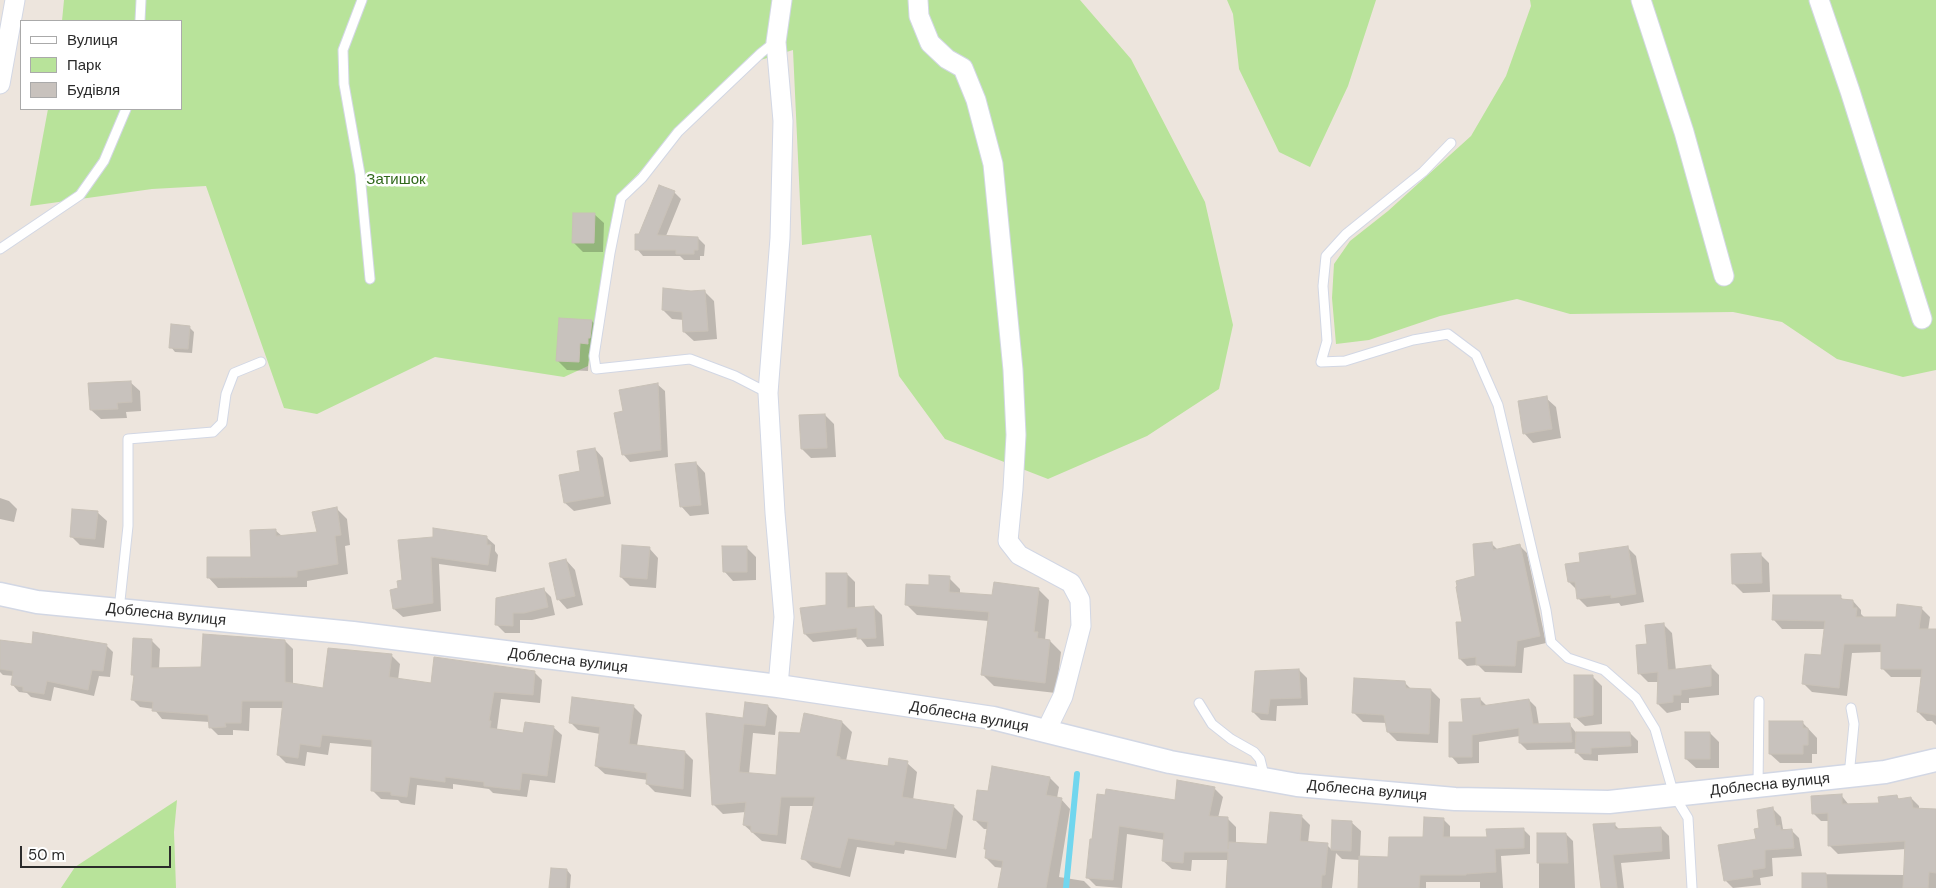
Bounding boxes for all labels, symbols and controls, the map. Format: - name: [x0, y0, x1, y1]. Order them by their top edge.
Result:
- legend: [20, 20, 182, 110]
- text: Вулиця: [67, 30, 118, 50]
- text: Парк: [67, 55, 101, 75]
- text: Будівля: [67, 80, 120, 100]
- park label: Затишок: [366, 171, 426, 189]
- street label: Доблесна вулиця: [105, 600, 227, 630]
- street label: Доблесна вулиця: [507, 645, 629, 677]
- street label: Доблесна вулиця: [908, 698, 1030, 736]
- street label: Доблесна вулиця: [1709, 770, 1831, 800]
- street label: Доблесна вулиця: [1306, 777, 1428, 805]
- scale bar: [22, 836, 174, 868]
- text: 50 m: [28, 845, 65, 865]

